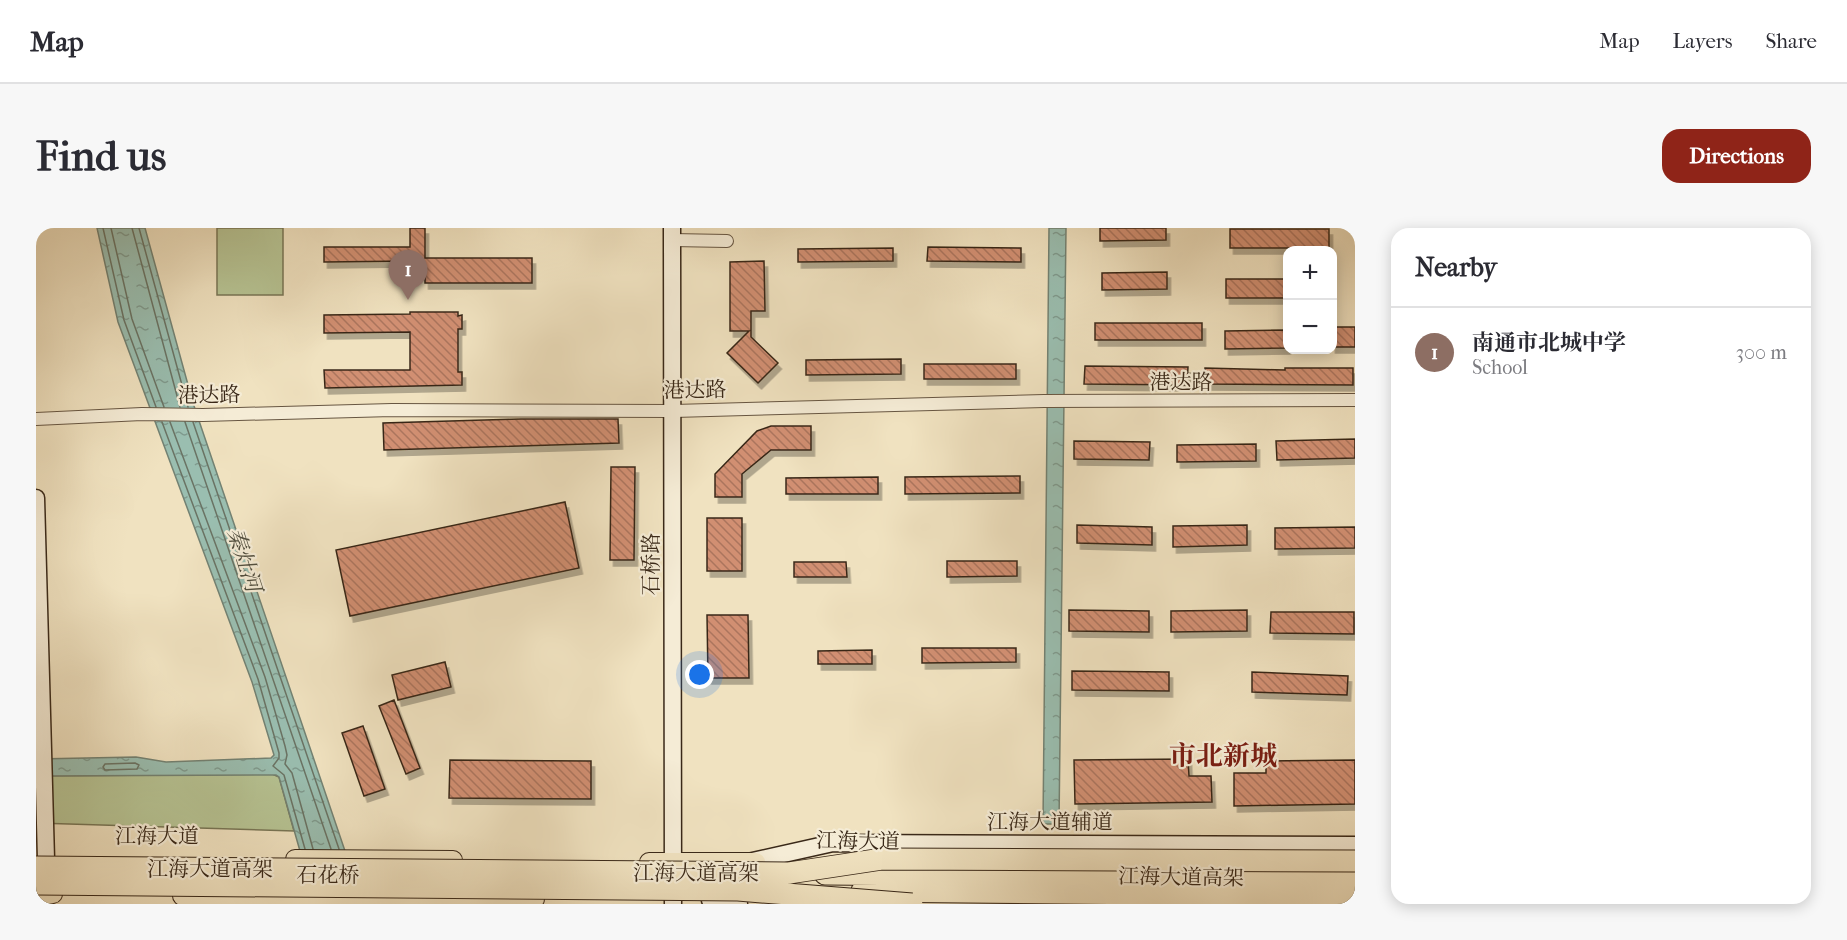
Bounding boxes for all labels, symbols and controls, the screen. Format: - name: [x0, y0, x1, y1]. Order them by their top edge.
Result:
- text: Map: [30, 25, 84, 58]
- text: Map: [1599, 29, 1640, 53]
- text: Layers: [1673, 29, 1732, 53]
- text: Share: [1765, 29, 1817, 53]
- button: Directions: [1662, 129, 1811, 183]
- text: Find us: [36, 132, 166, 181]
- map controls: [1283, 246, 1337, 354]
- button: +: [1283, 246, 1337, 300]
- pin: 1: [388, 250, 428, 300]
- text: Nearby: [1415, 252, 1497, 283]
- button: −: [1283, 300, 1337, 354]
- text: 南通市北城中学: [1472, 330, 1626, 356]
- text: 1: [1431, 341, 1438, 364]
- text: 300 m: [1736, 341, 1787, 364]
- text: School: [1472, 356, 1528, 379]
- street label: 港达路: [1150, 370, 1213, 394]
- street label: 港达路: [663, 377, 727, 403]
- street label: 港达路: [177, 382, 241, 408]
- water label: 秦灶河: [221, 525, 268, 599]
- street label: 石桥路: [639, 533, 663, 596]
- your location: [685, 660, 714, 689]
- district label: 市北新城: [1169, 740, 1277, 772]
- street label: 江海大道辅道: [987, 810, 1113, 834]
- street label: 江海大道: [115, 824, 199, 848]
- street label: 江海大道: [816, 828, 900, 854]
- street label: 江海大道高架: [147, 857, 273, 881]
- street label: 江海大道高架: [633, 861, 759, 885]
- street label: 石花桥: [297, 863, 360, 887]
- street label: 江海大道高架: [1118, 864, 1244, 890]

